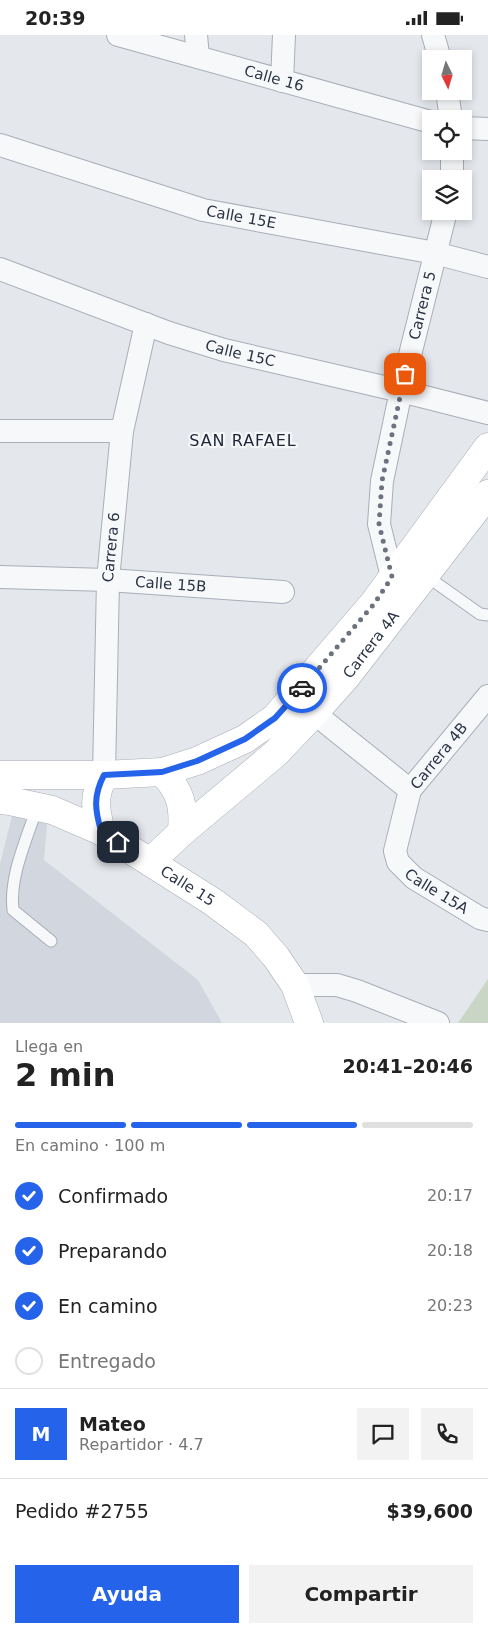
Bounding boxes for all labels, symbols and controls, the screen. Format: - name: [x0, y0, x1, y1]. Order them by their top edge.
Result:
- text: 20:39: [25, 7, 85, 29]
- north arrow: [422, 50, 472, 100]
- map controls: [422, 50, 472, 220]
- street label: Calle 16: [242, 62, 306, 95]
- button: locate: [422, 110, 472, 160]
- button: layers: [422, 170, 472, 220]
- street label: Calle 15E: [205, 202, 278, 232]
- street label: Carrera 5: [405, 269, 440, 342]
- street label: Calle 15C: [203, 336, 277, 371]
- pin: [384, 353, 426, 395]
- icon: bag: [391, 360, 419, 388]
- district label: SAN RAFAEL: [189, 431, 297, 450]
- street label: Carrera 6: [99, 511, 123, 583]
- street label: Calle 15B: [135, 573, 207, 596]
- street label: Carrera 4A: [339, 607, 403, 682]
- courier: [277, 663, 327, 713]
- icon: car: [288, 674, 316, 702]
- street label: Carrera 4B: [407, 719, 471, 793]
- pin: [97, 821, 139, 863]
- icon: home: [104, 828, 132, 856]
- street label: Calle 15: [157, 862, 218, 910]
- street label: Calle 15A: [401, 865, 472, 918]
- text: Llega en: [15, 1037, 83, 1056]
- text: 20:41–20:46: [343, 1055, 473, 1077]
- text: 2 min: [15, 1056, 116, 1094]
- text: En camino · 100 m: [15, 1136, 165, 1155]
- icon: check: [15, 1182, 43, 1210]
- text: Confirmado: [58, 1185, 168, 1207]
- text: 20:17: [427, 1186, 473, 1205]
- icon: check: [15, 1237, 43, 1265]
- text: Preparando: [58, 1240, 167, 1262]
- text: 20:18: [427, 1241, 473, 1260]
- icon: check: [15, 1292, 43, 1320]
- text: En camino: [58, 1295, 158, 1317]
- text: 20:23: [427, 1296, 473, 1315]
- text: Entregado: [58, 1350, 156, 1372]
- button: chat: [357, 1408, 409, 1460]
- button: phone: [421, 1408, 473, 1460]
- text: Mateo: [79, 1413, 146, 1435]
- text: M: [32, 1423, 50, 1445]
- text: Repartidor · 4.7: [79, 1435, 204, 1454]
- text: Pedido #2755: [15, 1500, 149, 1522]
- text: $39,600: [386, 1500, 473, 1522]
- button: Ayuda: [15, 1565, 239, 1623]
- button: Compartir: [249, 1565, 473, 1623]

